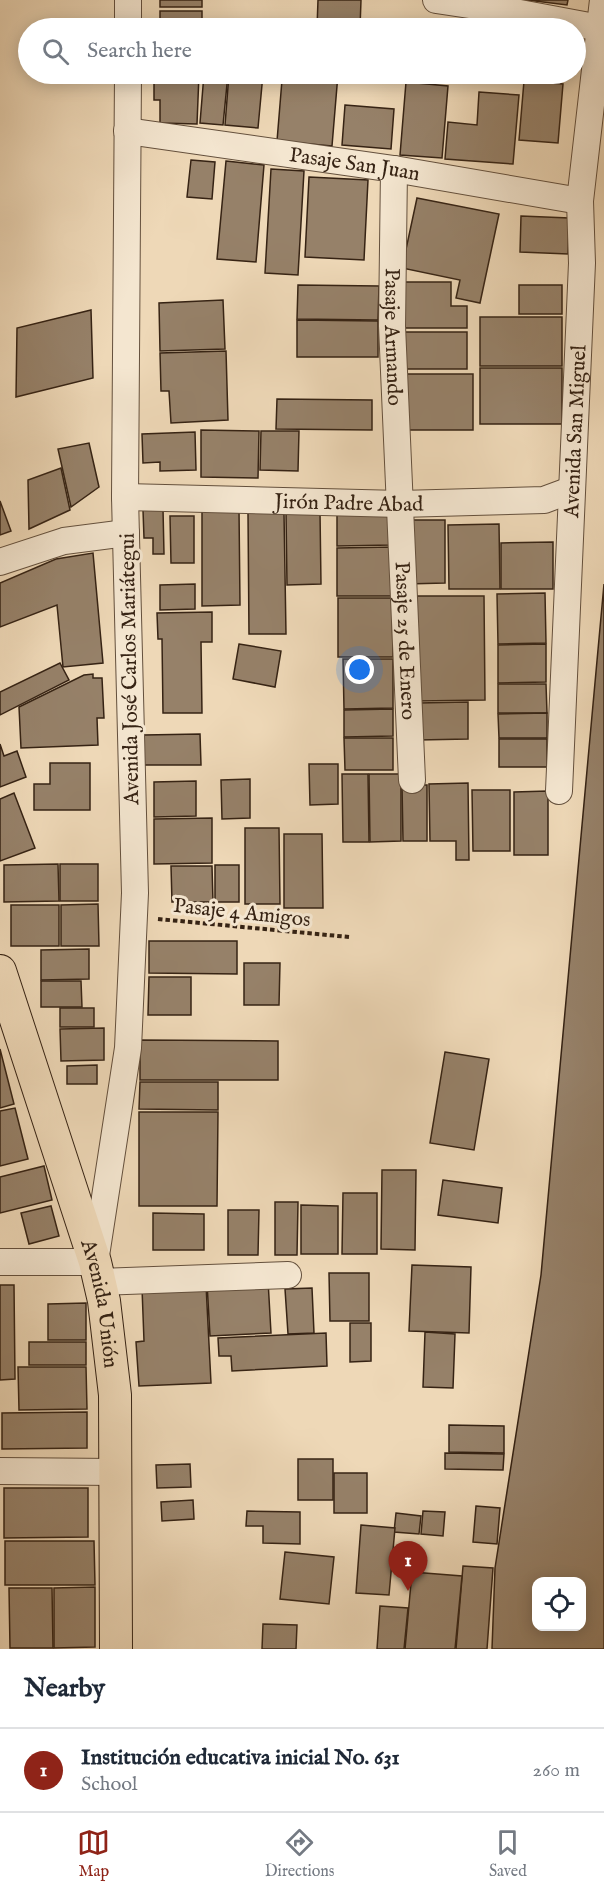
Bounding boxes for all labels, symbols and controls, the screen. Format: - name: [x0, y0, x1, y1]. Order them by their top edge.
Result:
- search box: [18, 18, 586, 84]
- icon: search: [39, 35, 72, 68]
- text: Search here: [87, 37, 192, 65]
- street label: Pasaje San Juan: [287, 142, 422, 188]
- street label: Pasaje Armando: [377, 268, 408, 406]
- street label: Avenida San Miguel: [559, 344, 593, 519]
- street label: Jirón Padre Abad: [272, 489, 425, 519]
- street label: Avenida José Carlos Mariátegui: [115, 533, 146, 806]
- street label: Pasaje 25 de Enero: [387, 561, 421, 721]
- your location: [345, 655, 374, 684]
- street label: Pasaje 4 Amigos: [172, 893, 312, 934]
- street label: Avenida Unión: [73, 1235, 124, 1369]
- pin: 1: [388, 1542, 428, 1591]
- map controls: [532, 1577, 586, 1631]
- button: locate: [532, 1577, 586, 1631]
- text: Nearby: [24, 1672, 105, 1705]
- text: Institución educativa inicial No. 631: [81, 1744, 400, 1772]
- text: 1: [40, 1758, 47, 1783]
- text: 260 m: [533, 1758, 580, 1783]
- text: School: [81, 1772, 137, 1797]
- tab: Map: [77, 1826, 110, 1882]
- tab: Directions: [265, 1826, 334, 1882]
- tab: Saved: [489, 1826, 527, 1882]

